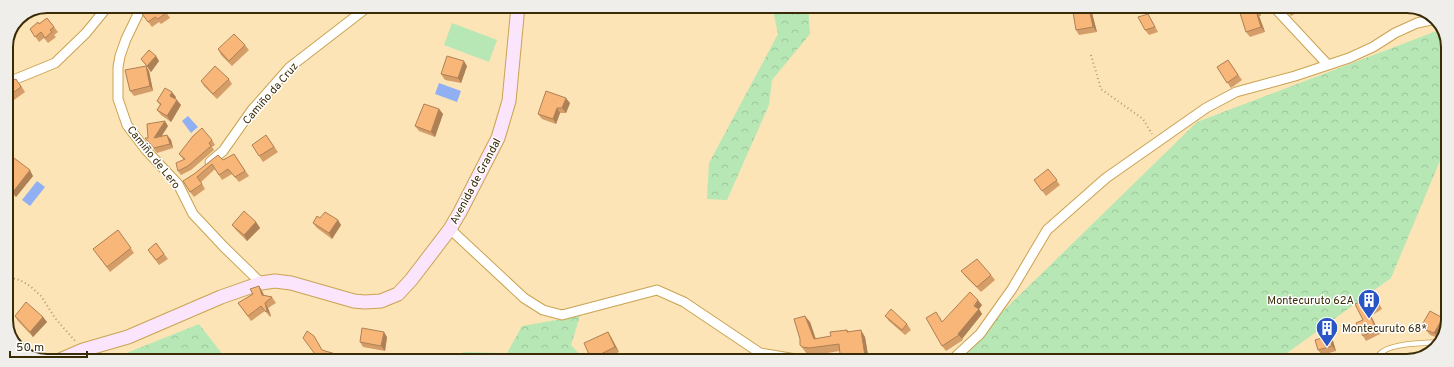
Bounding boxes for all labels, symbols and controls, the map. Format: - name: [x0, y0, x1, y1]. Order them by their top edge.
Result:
- street label: Camiño da Cruz: [240, 60, 302, 128]
- street label: Camiño de Lero: [124, 123, 183, 192]
- street label: Avenida de Grandal: [447, 136, 504, 227]
- building icon: Montecuruto 62A: [1356, 287, 1382, 320]
- place label: Montecuruto 62A: [1267, 294, 1354, 308]
- building icon: Montecuruto 68*: [1314, 315, 1340, 348]
- place label: Montecuruto 68*: [1342, 322, 1427, 336]
- scale bar: [10, 333, 87, 359]
- text: 50 m: [16, 340, 44, 356]

